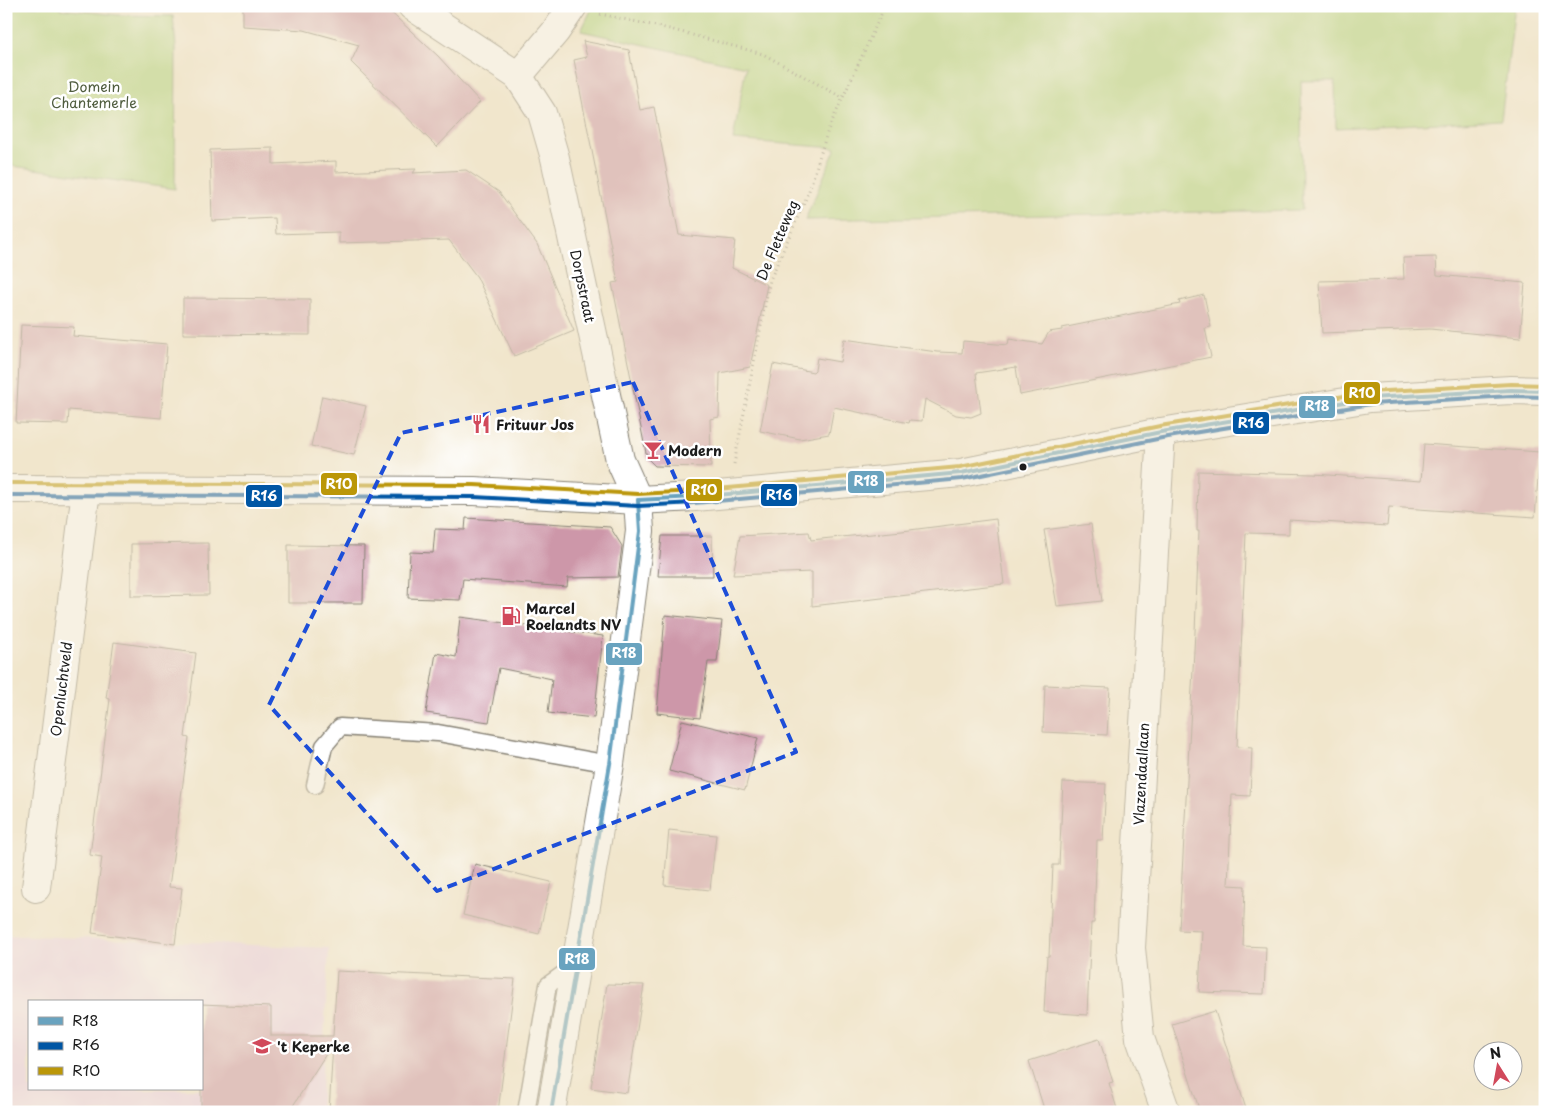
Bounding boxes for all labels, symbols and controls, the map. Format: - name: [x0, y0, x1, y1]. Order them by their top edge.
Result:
- park label: Domein Chantemerle: [51, 76, 137, 113]
- street label: De Fletteweg: [751, 197, 803, 283]
- street label: Dorpstraat: [565, 248, 601, 325]
- line badge: R10: [1343, 381, 1381, 405]
- text: R10: [1349, 382, 1375, 403]
- line badge: R18: [1298, 395, 1336, 419]
- text: R18: [1304, 395, 1330, 416]
- line badge: R16: [1232, 411, 1270, 435]
- text: R16: [1238, 412, 1264, 433]
- restaurant icon: Frituur Jos: [470, 413, 492, 435]
- place label: Frituur Jos: [496, 414, 574, 435]
- bar icon: Modern: [642, 439, 664, 461]
- place label: Modern: [668, 440, 722, 461]
- unlabelled marker: [1018, 462, 1028, 472]
- line badge: R18: [847, 470, 885, 494]
- text: R18: [853, 470, 879, 491]
- line badge: R10: [320, 472, 358, 496]
- text: R10: [326, 473, 352, 494]
- line badge: R10: [685, 478, 723, 502]
- text: R10: [691, 479, 717, 500]
- line badge: R16: [760, 483, 798, 507]
- line badge: R16: [245, 484, 283, 508]
- text: R16: [766, 484, 792, 505]
- text: R16: [251, 485, 277, 506]
- place label: Marcel Roelandts NV: [526, 598, 621, 635]
- fuel station icon: Marcel Roelandts NV: [500, 605, 522, 627]
- street label: Openluchtveld: [45, 641, 77, 737]
- line badge: R18: [605, 642, 643, 666]
- text: R18: [611, 642, 637, 663]
- street label: Vlazendaallaan: [1128, 722, 1154, 826]
- line badge: R18: [558, 947, 596, 971]
- text: R18: [564, 948, 590, 969]
- legend: [28, 1000, 202, 1090]
- text: R18: [72, 1008, 99, 1031]
- text: R16: [72, 1032, 100, 1055]
- school or university icon: 't Keperke: [251, 1035, 273, 1057]
- place label: 't Keperke: [277, 1036, 350, 1057]
- north arrow: [1474, 1040, 1524, 1090]
- text: N: [1488, 1041, 1503, 1064]
- text: R10: [72, 1058, 100, 1081]

